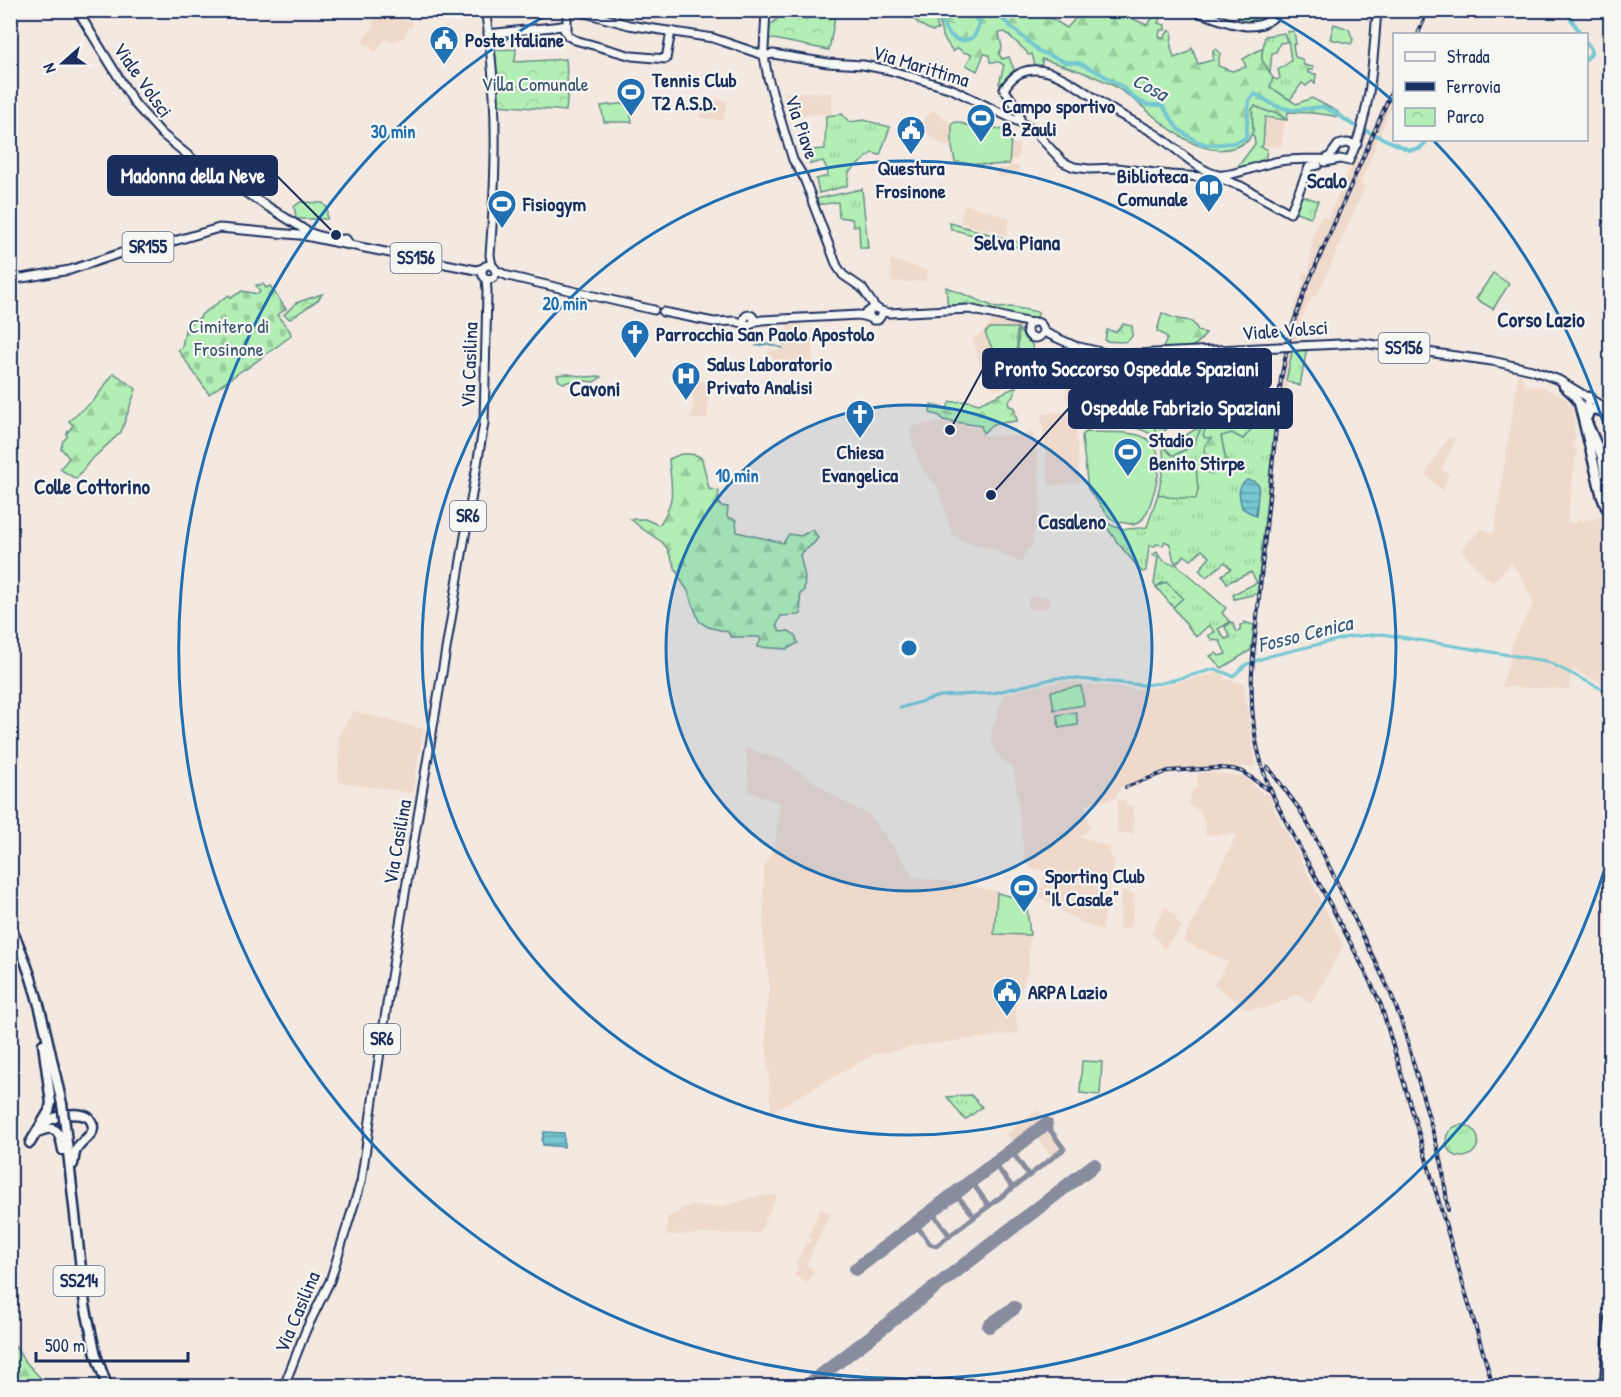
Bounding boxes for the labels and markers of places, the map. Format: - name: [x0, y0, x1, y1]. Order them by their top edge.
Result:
- public building icon: Poste Italiane: [428, 24, 460, 66]
- place label: Poste Italiane: [465, 26, 564, 53]
- place label: Tennis Club T2 A.S.D.: [651, 66, 737, 116]
- sports icon: Tennis Club T2 A.S.D.: [615, 76, 647, 118]
- place label: Campo sportivo B. Zauli: [1002, 92, 1115, 142]
- sports icon: Campo sportivo B. Zauli: [965, 102, 997, 144]
- public building icon: Questura Frosinone: [895, 114, 927, 156]
- place label: Questura Frosinone: [875, 154, 946, 204]
- callout: Madonna della Neve: [108, 156, 277, 195]
- place label: Biblioteca Comunale: [1117, 162, 1188, 212]
- library icon: Biblioteca Comunale: [1193, 172, 1225, 214]
- sports icon: Fisiogym: [486, 188, 518, 230]
- place label: Fisiogym: [522, 190, 587, 218]
- church icon: Parrocchia San Paolo Apostolo: [619, 318, 651, 360]
- place label: Parrocchia San Paolo Apostolo: [656, 320, 874, 348]
- callout: Pronto Soccorso Ospedale Spaziani: [983, 349, 1271, 388]
- place label: Salus Laboratorio Privato Analisi: [707, 350, 832, 400]
- hospital icon: Salus Laboratorio Privato Analisi: [670, 360, 702, 402]
- callout: Ospedale Fabrizio Spaziani: [1069, 389, 1292, 428]
- church icon: Chiesa Evangelica: [844, 398, 876, 440]
- place label: Stadio Benito Stirpe: [1149, 426, 1245, 477]
- sports icon: Stadio Benito Stirpe: [1112, 436, 1144, 478]
- place label: Chiesa Evangelica: [822, 438, 898, 489]
- centre of rings: [899, 638, 919, 658]
- place label: Sporting Club "Il Casale": [1045, 862, 1145, 912]
- sports icon: Sporting Club "Il Casale": [1008, 872, 1040, 914]
- public building icon: ARPA Lazio: [991, 976, 1023, 1018]
- place label: ARPA Lazio: [1028, 978, 1107, 1005]

